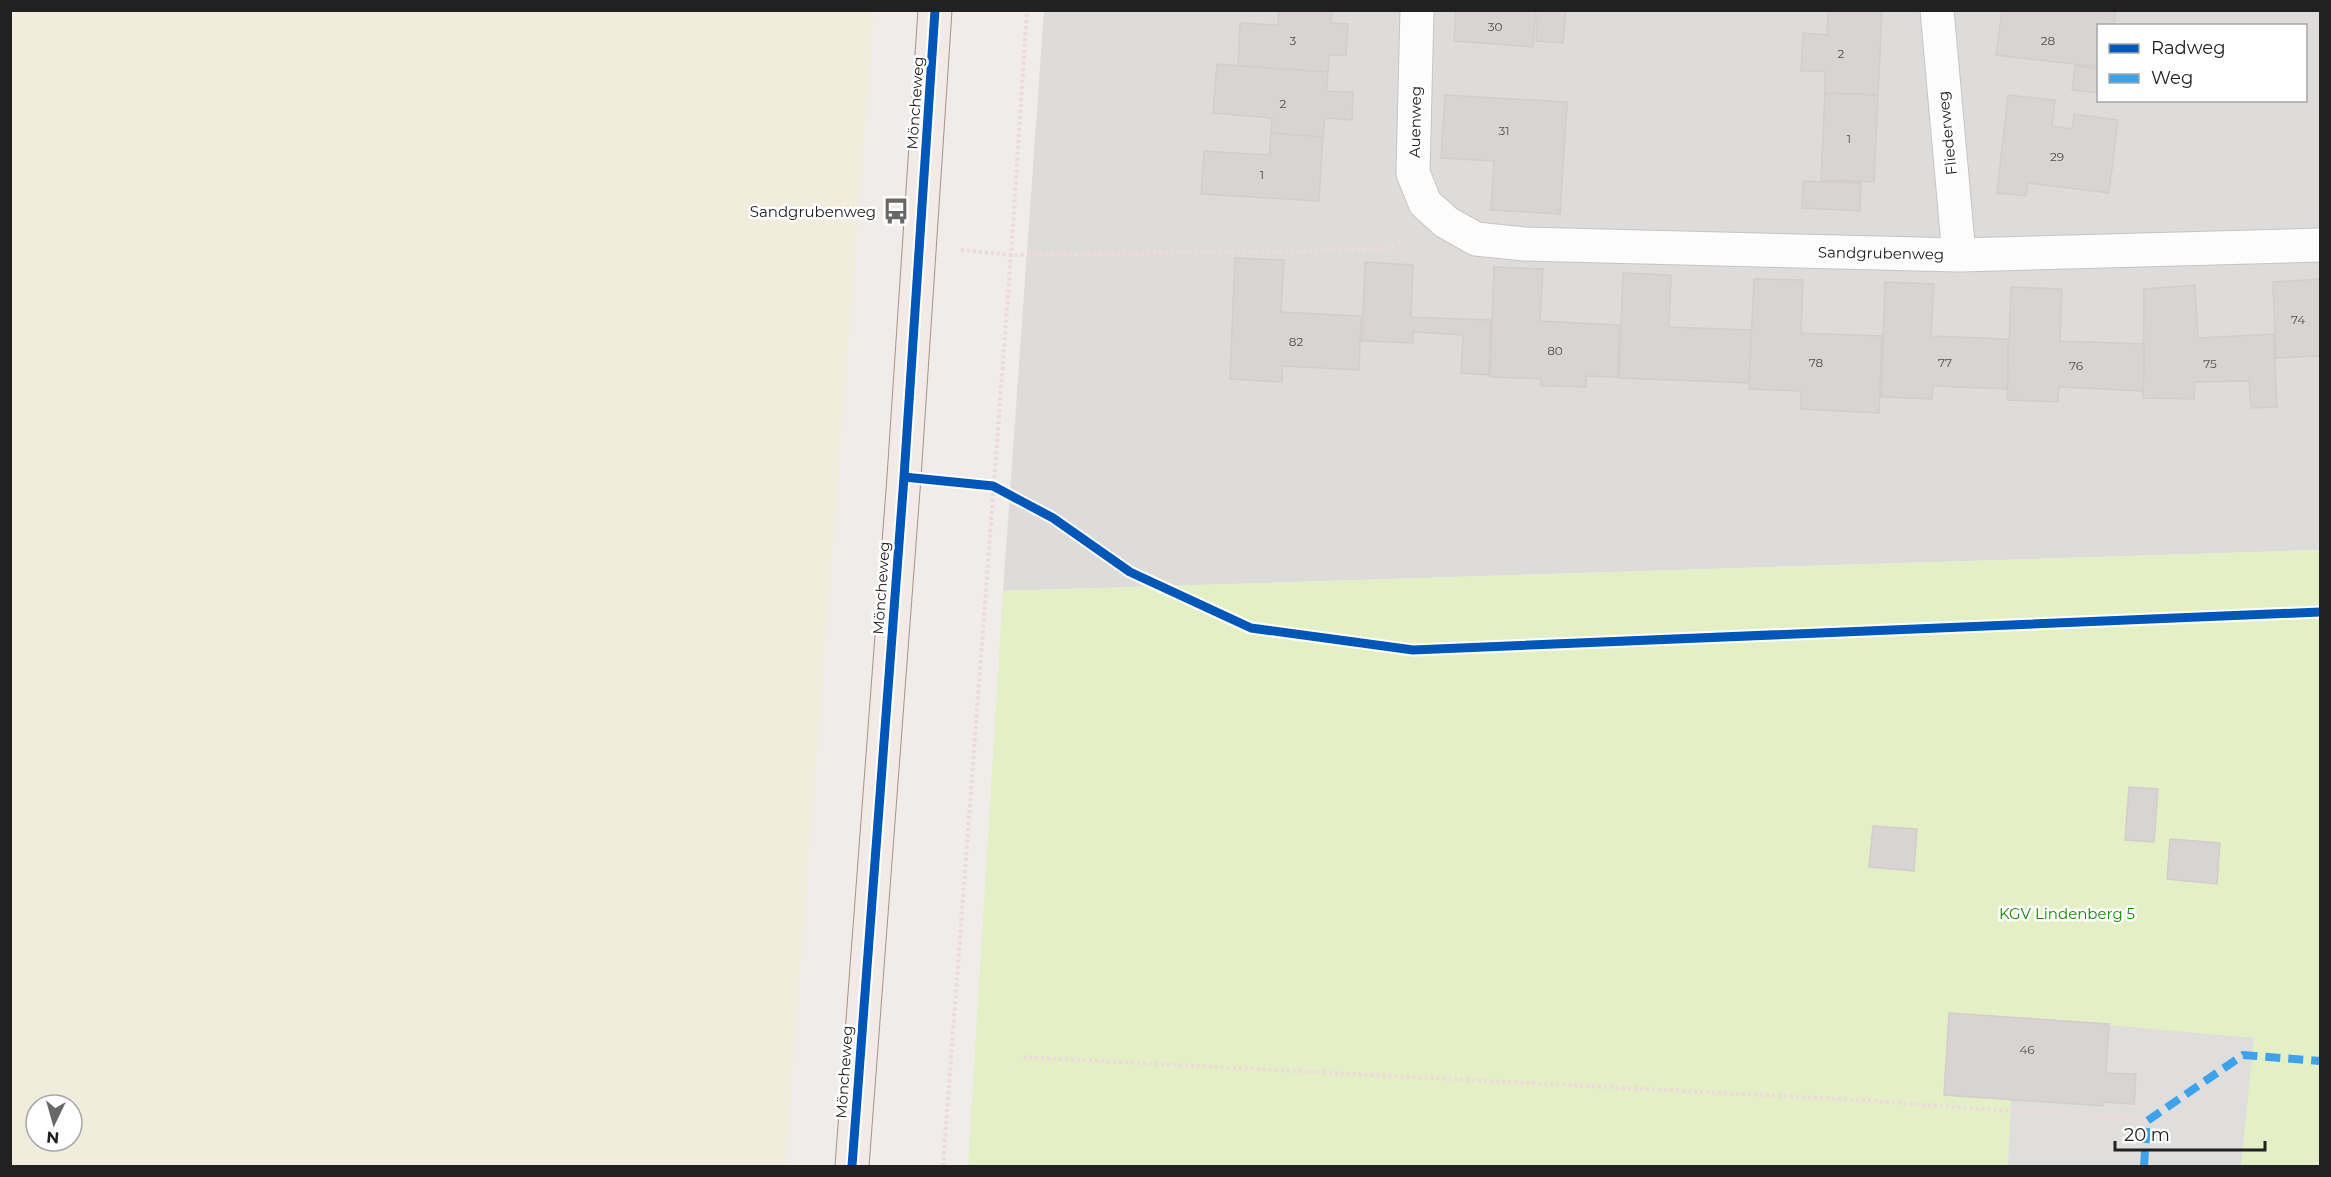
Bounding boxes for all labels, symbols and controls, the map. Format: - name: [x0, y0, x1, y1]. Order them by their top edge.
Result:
- house number: 30: [1488, 19, 1502, 34]
- legend: [2097, 24, 2307, 102]
- house number: 3: [1290, 33, 1297, 48]
- house number: 28: [2041, 33, 2056, 48]
- text: Radweg: [2151, 37, 2226, 59]
- house number: 2: [1838, 46, 1845, 61]
- street label: Möncheweg: [902, 56, 928, 150]
- text: Weg: [2151, 67, 2193, 89]
- street label: Auenweg: [1405, 86, 1425, 158]
- street label: Fliederweg: [1933, 90, 1961, 176]
- house number: 2: [1280, 96, 1287, 111]
- house number: 31: [1498, 123, 1510, 138]
- house number: 1: [1847, 131, 1851, 146]
- house number: 29: [2050, 149, 2064, 164]
- house number: 1: [1260, 167, 1264, 182]
- bus stop icon: Sandgrubenweg: [881, 196, 911, 226]
- place label: Sandgrubenweg: [750, 202, 876, 221]
- street label: Sandgrubenweg: [1818, 242, 1944, 264]
- house number: 74: [2291, 312, 2305, 327]
- house number: 82: [1289, 334, 1303, 349]
- house number: 80: [1547, 343, 1563, 358]
- house number: 78: [1809, 355, 1824, 370]
- house number: 77: [1938, 355, 1952, 370]
- house number: 75: [2203, 356, 2217, 371]
- house number: 76: [2069, 358, 2083, 373]
- street label: Möncheweg: [868, 541, 894, 635]
- park label: KGV Lindenberg 5: [1999, 904, 2135, 923]
- street label: Möncheweg: [831, 1025, 857, 1119]
- house number: 46: [2019, 1042, 2035, 1057]
- north arrow: [24, 1093, 84, 1153]
- scale bar: [2115, 1114, 2265, 1152]
- text: 20 m: [2124, 1124, 2170, 1146]
- text: N: [45, 1127, 60, 1147]

